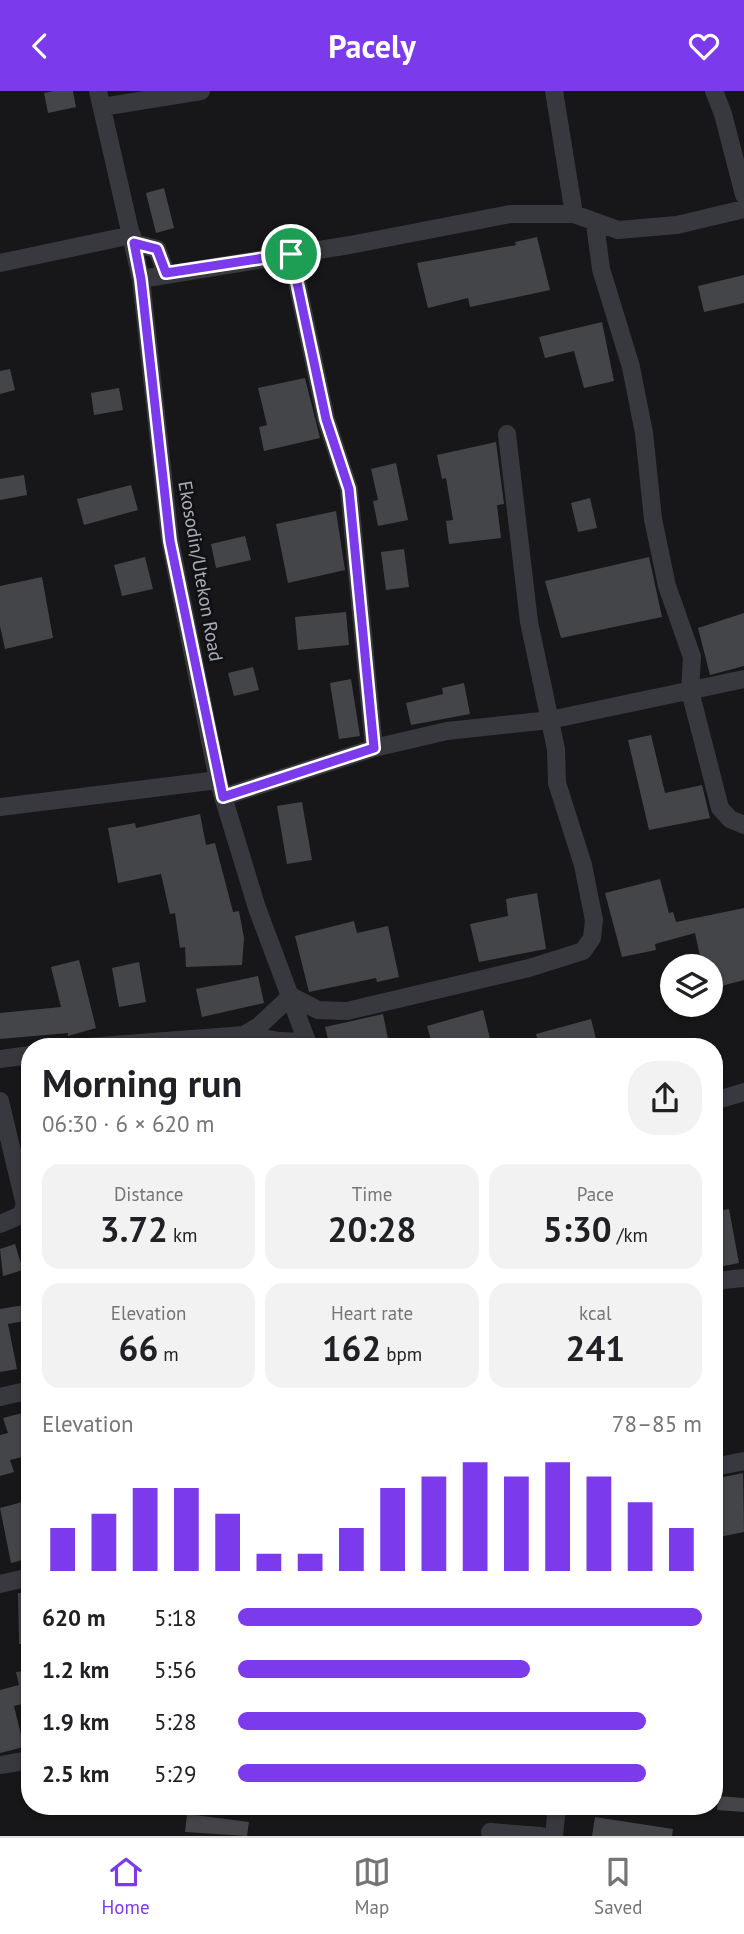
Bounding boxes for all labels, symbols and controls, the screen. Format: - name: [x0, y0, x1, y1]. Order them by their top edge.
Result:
- text: Pacely: [328, 25, 416, 67]
- icon: back: [21, 27, 59, 65]
- icon: heart: [685, 27, 723, 65]
- pin: [261, 224, 321, 284]
- icon: arrive: [272, 235, 310, 273]
- street label: Ekosodin/Utekon Road: [173, 479, 229, 663]
- map controls: [660, 954, 723, 1017]
- button: layers: [660, 954, 723, 1017]
- text: Morning run: [42, 1058, 242, 1107]
- button: share: [628, 1061, 702, 1135]
- text: 06:30 · 6 × 620 m: [42, 1109, 214, 1138]
- text: Distance: [114, 1182, 183, 1206]
- text: Time: [352, 1182, 392, 1206]
- text: Pace: [577, 1182, 614, 1206]
- text: 3.72: [100, 1206, 168, 1252]
- text: 20:28: [328, 1206, 416, 1252]
- text: 5:30: [543, 1206, 612, 1252]
- text: km: [168, 1223, 198, 1247]
- text: /km: [612, 1223, 648, 1247]
- text: Elevation: [111, 1301, 187, 1325]
- text: Heart rate: [331, 1301, 413, 1325]
- text: kcal: [579, 1301, 612, 1325]
- text: 66: [119, 1325, 158, 1371]
- text: 162: [322, 1325, 381, 1371]
- text: 241: [566, 1325, 625, 1371]
- text: m: [158, 1342, 179, 1366]
- text: bpm: [381, 1342, 422, 1366]
- text: Elevation: [42, 1409, 134, 1438]
- text: 78–85 m: [612, 1409, 702, 1438]
- text: 620 m: [42, 1603, 105, 1632]
- text: 5:18: [154, 1603, 197, 1632]
- text: 1.2 km: [42, 1655, 109, 1684]
- text: 5:56: [154, 1655, 197, 1684]
- text: 1.9 km: [42, 1707, 109, 1736]
- text: 5:28: [154, 1707, 197, 1736]
- text: 2.5 km: [42, 1759, 109, 1788]
- text: 5:29: [154, 1759, 197, 1788]
- tab: Home: [102, 1853, 150, 1919]
- tab: Map: [353, 1853, 391, 1919]
- tab: Saved: [594, 1853, 642, 1919]

